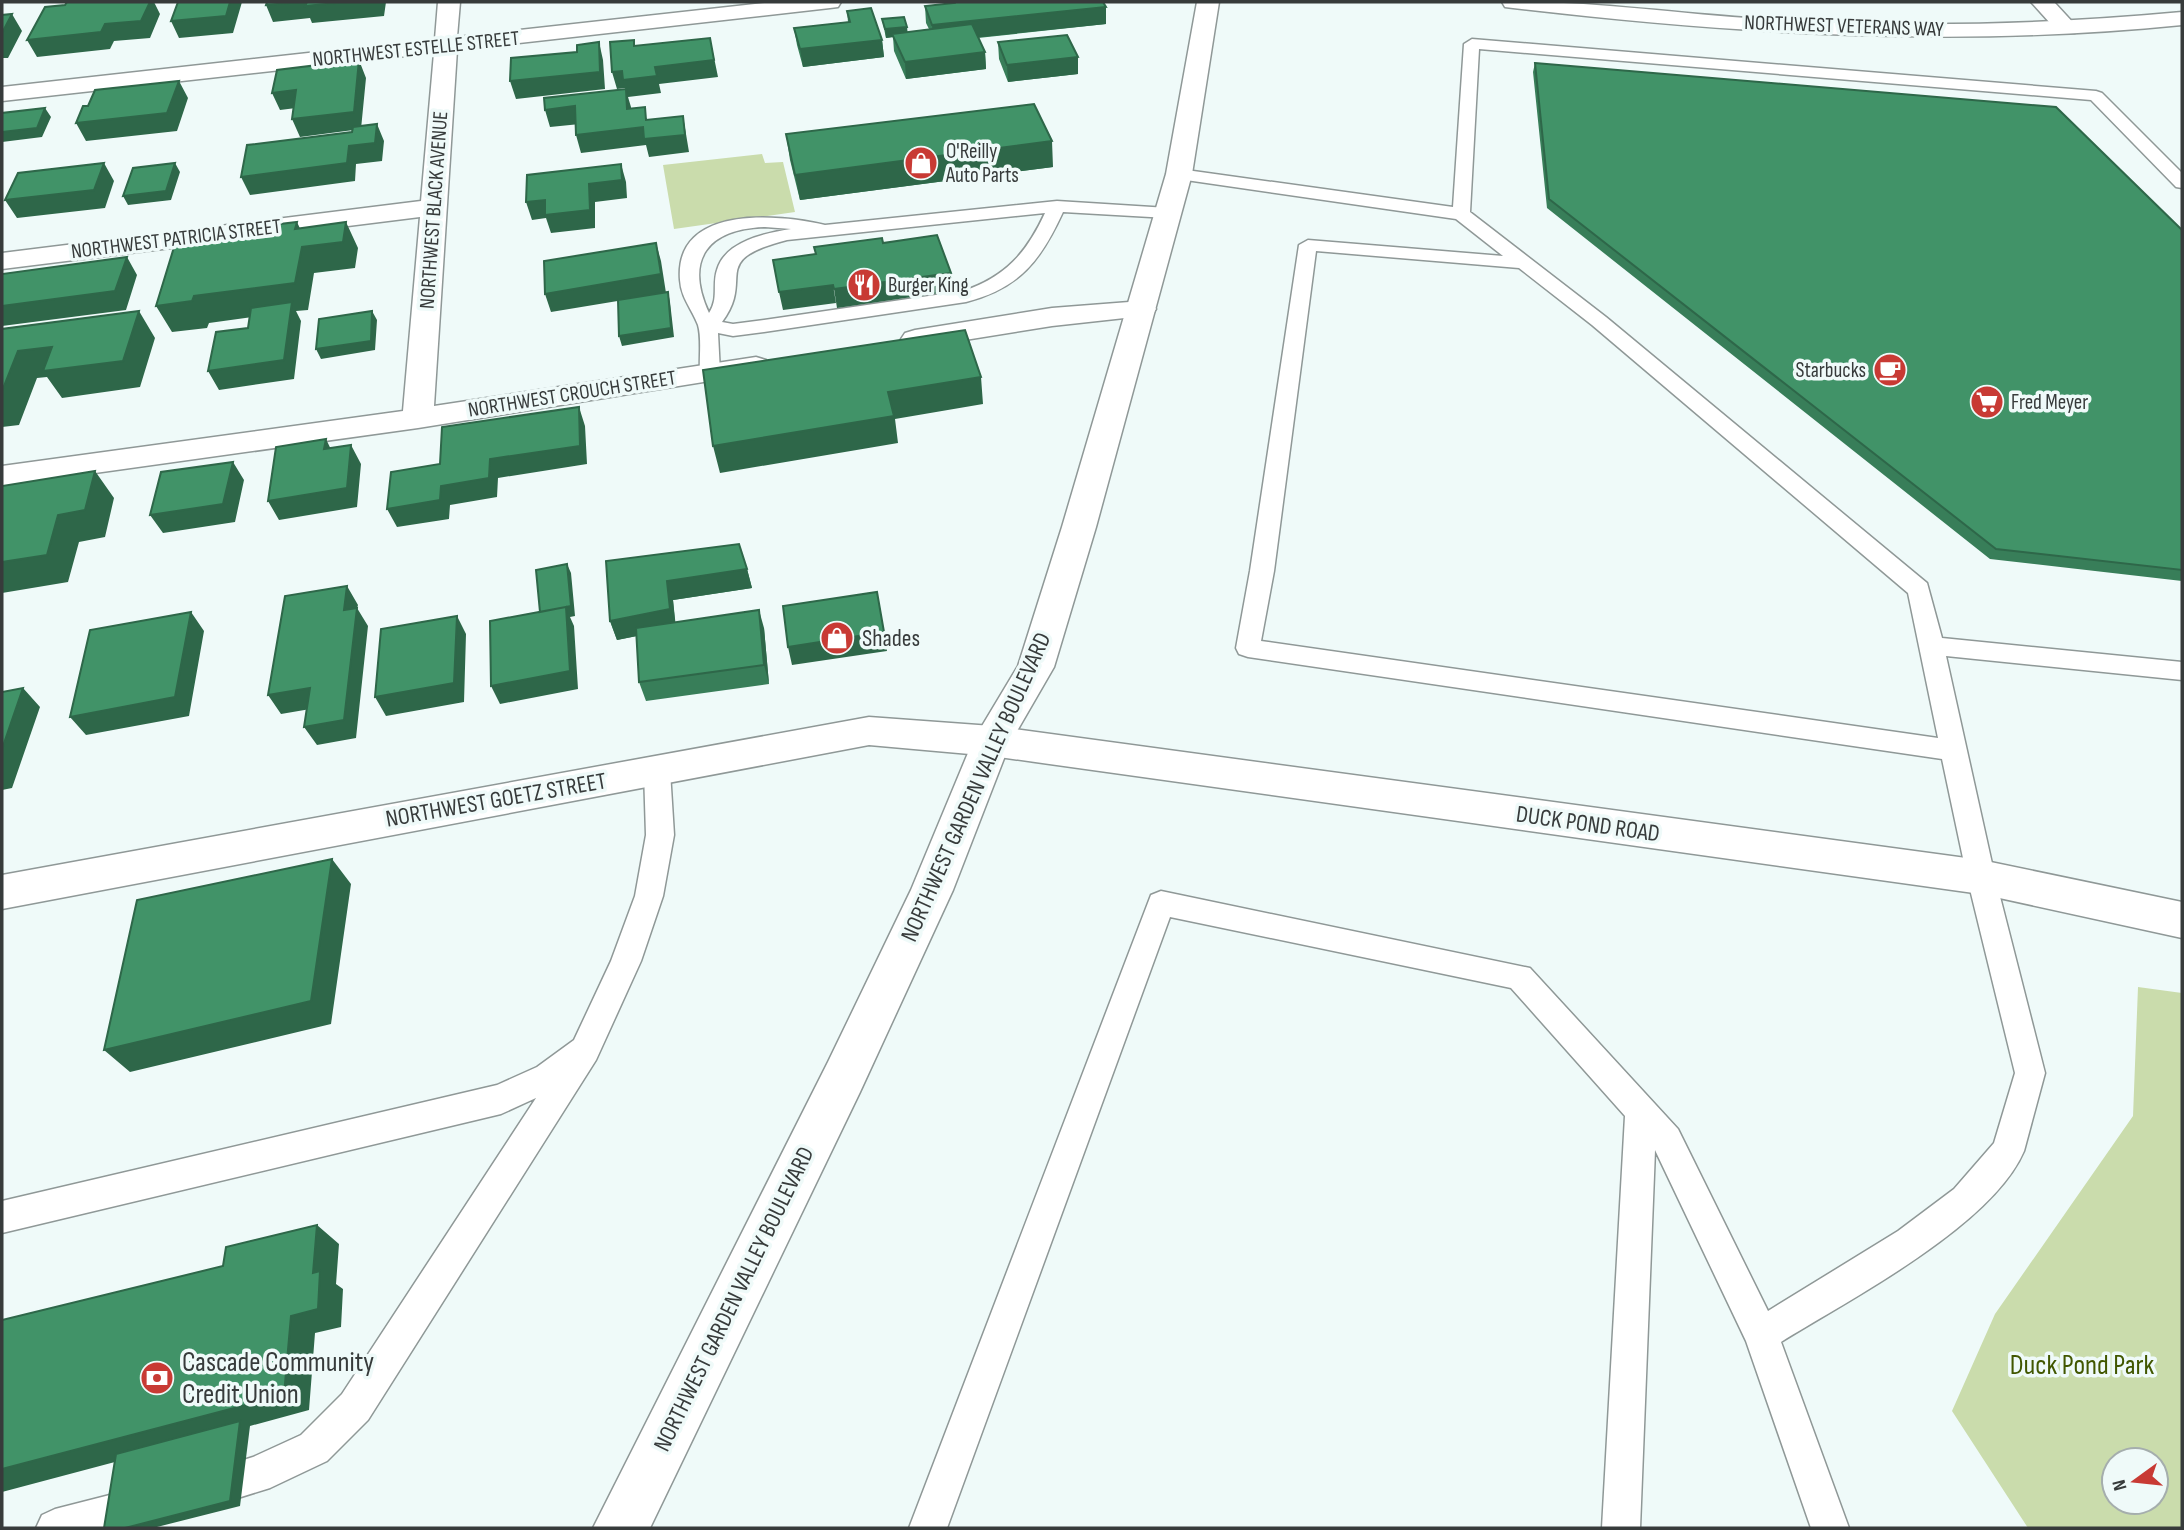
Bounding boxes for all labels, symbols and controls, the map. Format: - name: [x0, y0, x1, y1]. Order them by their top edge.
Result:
- street label: NORTHWEST VETERANS WAY: [1744, 10, 1944, 42]
- street label: NORTHWEST ESTELLE STREET: [311, 26, 521, 72]
- street label: NORTHWEST BLACK AVENUE: [415, 110, 453, 310]
- place label: O'Reilly Auto Parts: [945, 139, 1019, 188]
- shop icon: O'Reilly Auto Parts: [902, 144, 940, 182]
- street label: NORTHWEST PATRICIA STREET: [70, 214, 283, 264]
- restaurant icon: Burger King: [845, 266, 883, 304]
- place label: Burger King: [888, 273, 969, 298]
- cafe icon: Starbucks: [1871, 351, 1909, 389]
- place label: Starbucks: [1795, 358, 1866, 383]
- street label: NORTHWEST CROUCH STREET: [466, 365, 678, 423]
- supermarket icon: Fred Meyer: [1968, 383, 2006, 421]
- place label: Fred Meyer: [2011, 390, 2088, 415]
- shop icon: Shades: [818, 619, 856, 657]
- place label: Shades: [862, 624, 920, 653]
- street label: NORTHWEST GARDEN VALLEY BOULEVARD: [895, 628, 1057, 946]
- street label: NORTHWEST GOETZ STREET: [383, 766, 609, 834]
- street label: DUCK POND ROAD: [1514, 800, 1662, 848]
- street label: NORTHWEST GARDEN VALLEY BOULEVARD: [647, 1142, 821, 1456]
- place label: Cascade Community Credit Union: [182, 1346, 374, 1411]
- park label: Duck Pond Park: [2010, 1349, 2154, 1382]
- bank icon: Cascade Community Credit Union: [138, 1359, 176, 1397]
- north arrow: [2100, 1446, 2170, 1516]
- text: N: [2108, 1477, 2132, 1493]

